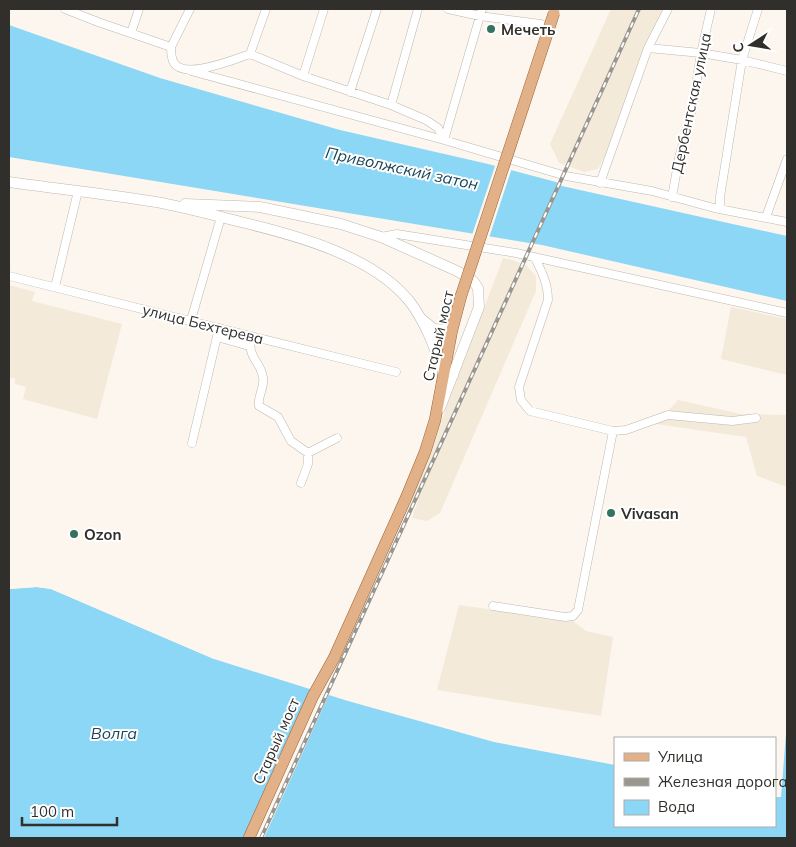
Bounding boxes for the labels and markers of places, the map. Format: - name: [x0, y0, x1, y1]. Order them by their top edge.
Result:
- place label: Мечеть: [501, 20, 555, 39]
- marker: Мечеть: [485, 23, 497, 35]
- place label: Vivasan: [620, 504, 679, 523]
- marker: Vivasan: [605, 507, 617, 519]
- place label: Ozon: [84, 525, 121, 544]
- marker: Ozon: [68, 528, 80, 540]

